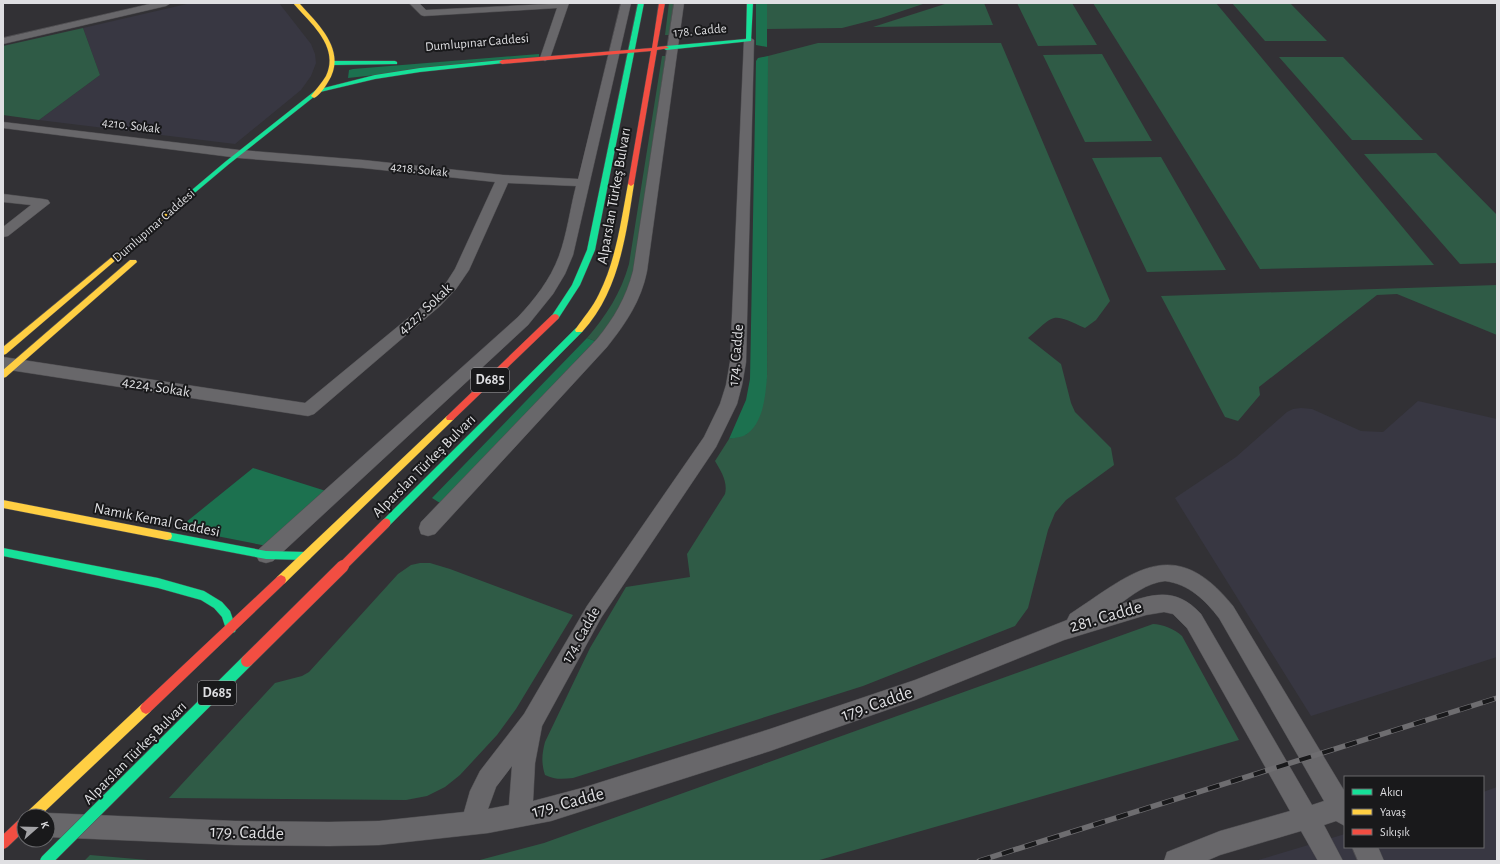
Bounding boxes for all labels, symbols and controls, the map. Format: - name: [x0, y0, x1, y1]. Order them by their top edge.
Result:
- street label: 178. Cadde: [673, 22, 727, 40]
- street label: Dumlupınar Caddesi: [425, 32, 529, 54]
- street label: 4210. Sokak: [101, 116, 161, 136]
- street label: Alparslan Türkeş Bulvarı: [595, 126, 633, 266]
- street label: 4218. Sokak: [390, 161, 448, 179]
- street label: Dumlupınar Caddesi: [110, 187, 198, 265]
- street label: 4227. Sokak: [395, 280, 455, 338]
- street label: 174. Cadde: [726, 324, 746, 386]
- road number: D685: [471, 368, 509, 392]
- street label: 4224. Sokak: [121, 374, 191, 400]
- street label: Alparslan Türkeş Bulvarı: [370, 412, 478, 520]
- street label: Namık Kemal Caddesi: [93, 500, 221, 540]
- street label: 281. Cadde: [1068, 598, 1144, 636]
- street label: 174. Cadde: [559, 604, 603, 665]
- road number: D685: [198, 681, 236, 705]
- street label: 179. Cadde: [839, 683, 915, 725]
- street label: Alparslan Türkeş Bulvarı: [81, 699, 189, 807]
- legend: [1344, 776, 1484, 848]
- street label: 179. Cadde: [530, 785, 606, 821]
- text: Akıcı: [1380, 786, 1403, 798]
- text: Yavaş: [1380, 806, 1406, 818]
- north arrow: [16, 808, 56, 848]
- text: K: [39, 820, 51, 830]
- street label: 179. Cadde: [210, 823, 284, 843]
- text: Sıkışık: [1380, 826, 1410, 838]

